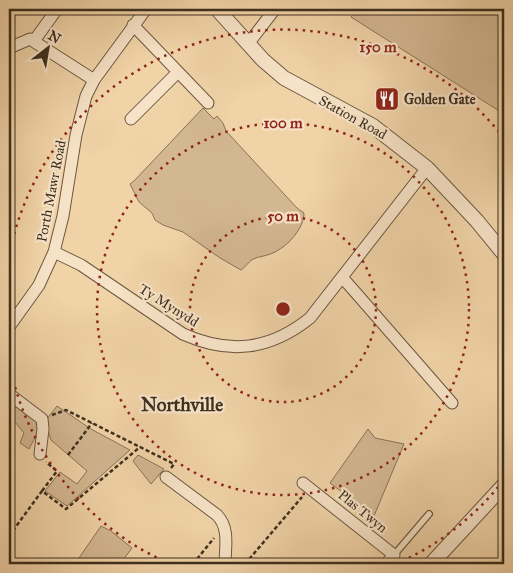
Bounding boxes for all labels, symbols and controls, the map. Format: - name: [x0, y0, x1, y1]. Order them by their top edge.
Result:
- north arrow: [22, 22, 72, 72]
- text: N: [45, 27, 64, 48]
- text: 150 m: [359, 38, 397, 56]
- restaurant icon: Golden Gate: [374, 86, 400, 112]
- place label: Golden Gate: [404, 91, 476, 108]
- street label: Station Road: [316, 92, 390, 143]
- text: 100 m: [263, 114, 303, 132]
- street label: Porth Mawr Road: [33, 139, 70, 243]
- text: 50 m: [267, 207, 299, 225]
- street label: Ty Mynydd: [136, 280, 202, 331]
- centre of rings: [274, 300, 292, 318]
- district label: Northville: [141, 393, 223, 416]
- street label: Plas Twyn: [335, 486, 391, 537]

